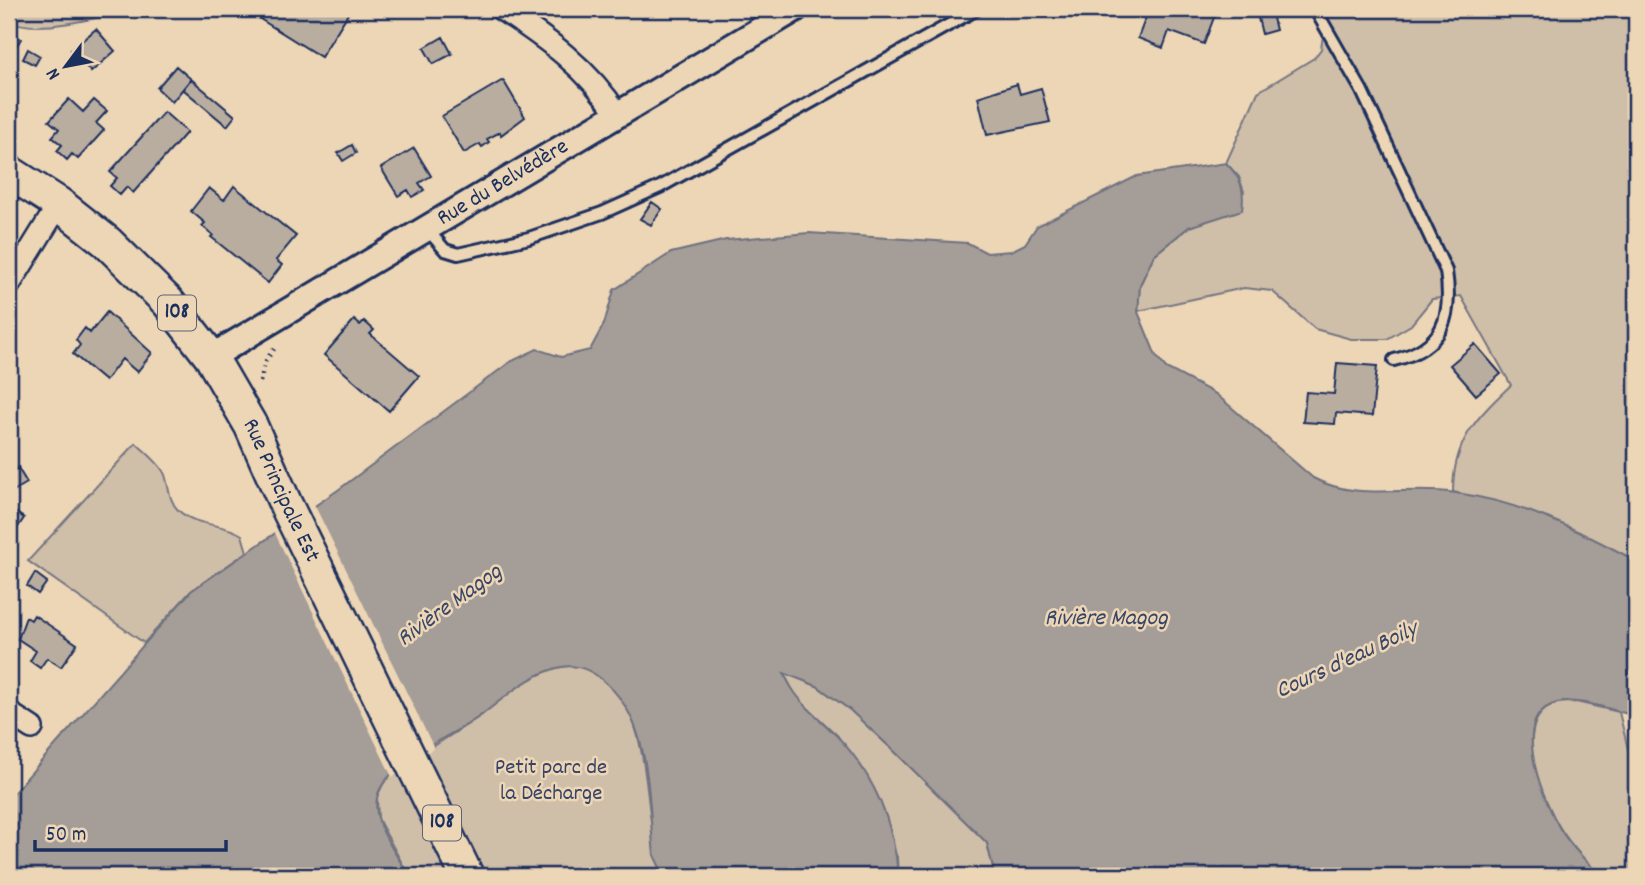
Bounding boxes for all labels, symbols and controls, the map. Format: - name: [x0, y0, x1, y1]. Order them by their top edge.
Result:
- north arrow: [32, 32, 102, 102]
- text: N: [41, 62, 68, 84]
- street label: Rue du Belvédère: [431, 131, 575, 235]
- road number: 108: [158, 296, 196, 330]
- street label: Rue Principale Est: [234, 412, 328, 568]
- water label: Rivière Magog: [390, 555, 511, 656]
- water label: Rivière Magog: [1045, 602, 1169, 636]
- water label: Cours d'eau Boily: [1271, 612, 1426, 709]
- park label: Petit parc de la Décharge: [495, 752, 607, 811]
- road number: 108: [423, 806, 461, 840]
- scale bar: [35, 808, 226, 852]
- text: 50 m: [46, 821, 86, 851]

